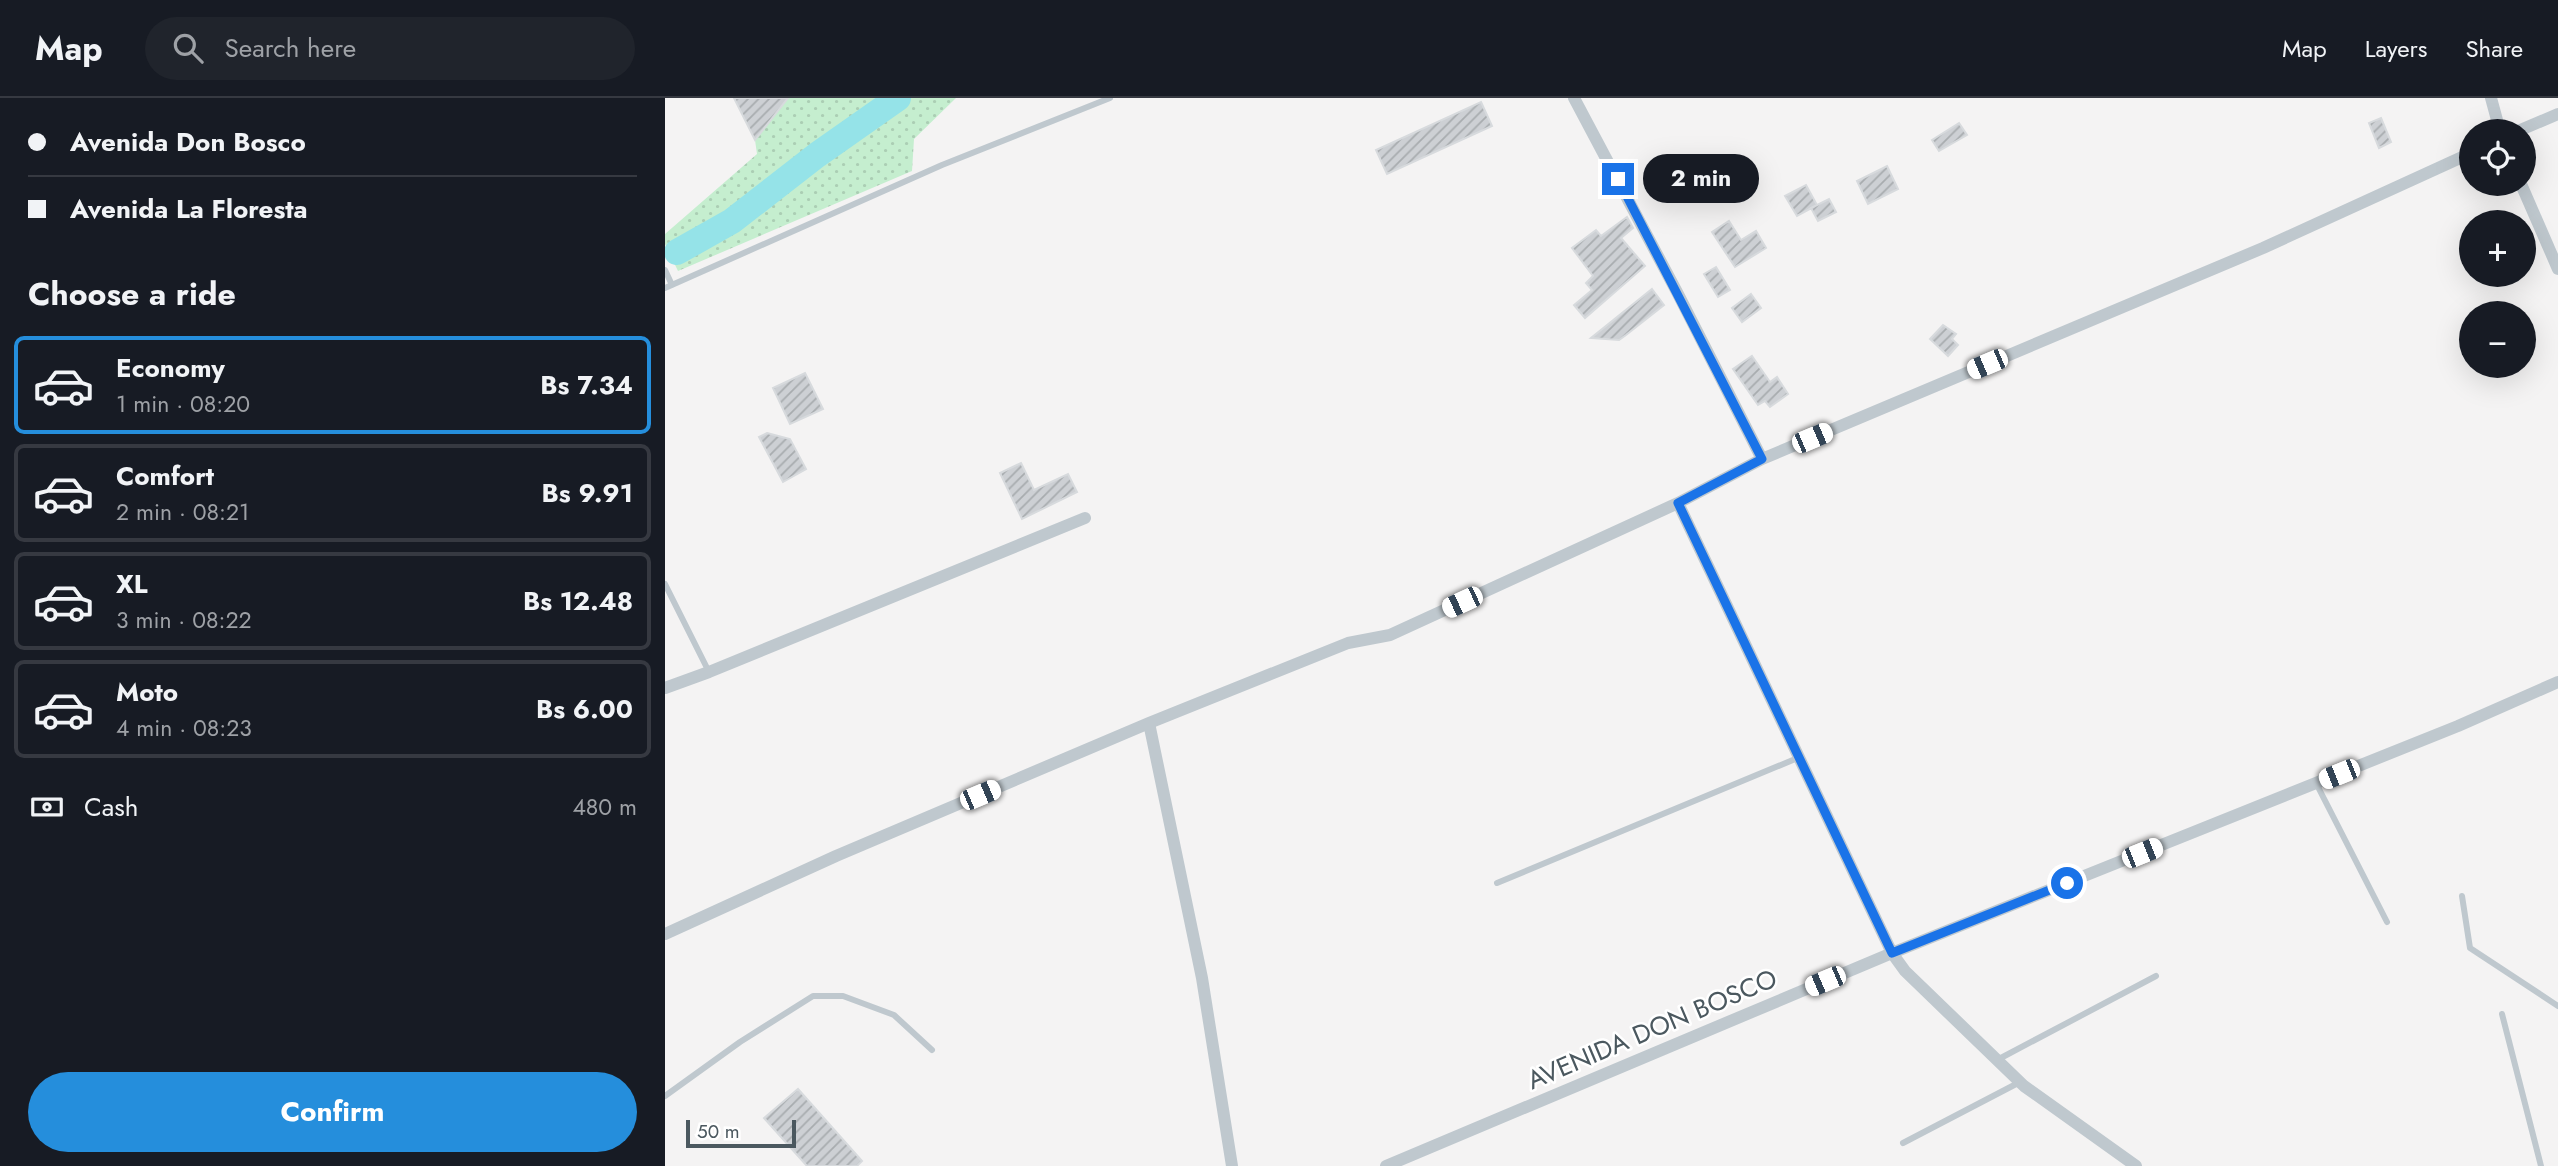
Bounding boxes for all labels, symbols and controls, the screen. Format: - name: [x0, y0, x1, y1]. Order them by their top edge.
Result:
- search box: [145, 17, 635, 80]
- text: Map: [35, 25, 103, 72]
- icon: search: [169, 29, 207, 67]
- text: Search here: [225, 29, 356, 67]
- text: Map: [2282, 31, 2327, 66]
- text: Layers: [2365, 31, 2427, 66]
- text: Share: [2465, 31, 2523, 66]
- map controls: [2459, 119, 2536, 378]
- button: locate: [2459, 119, 2536, 196]
- text: Avenida Don Bosco: [70, 123, 306, 161]
- callout: 2 min: [1643, 154, 1758, 204]
- text: 2 min: [1671, 161, 1731, 195]
- route end: [1602, 163, 1634, 195]
- text: Avenida La Floresta: [70, 190, 308, 228]
- button: +: [2459, 210, 2536, 287]
- text: Choose a ride: [28, 271, 236, 317]
- button: −: [2459, 301, 2536, 378]
- car: [1964, 346, 2011, 382]
- text: Economy: [116, 349, 225, 387]
- icon: car: [32, 354, 95, 417]
- text: Bs 7.34: [540, 366, 633, 404]
- text: 1 min · 08:20: [116, 387, 250, 421]
- car: [1789, 420, 1836, 456]
- text: Comfort: [116, 457, 214, 495]
- icon: car: [32, 462, 95, 525]
- text: Bs 9.91: [542, 474, 633, 512]
- text: 2 min · 08:21: [116, 495, 249, 529]
- text: XL: [116, 565, 148, 603]
- icon: car: [32, 570, 95, 633]
- text: Bs 12.48: [523, 582, 633, 620]
- car: [1439, 584, 1486, 620]
- text: 3 min · 08:22: [116, 603, 252, 637]
- text: Moto: [116, 673, 178, 711]
- icon: car: [32, 678, 95, 741]
- text: Bs 6.00: [536, 690, 633, 728]
- text: 4 min · 08:23: [116, 711, 252, 745]
- car: [2316, 756, 2363, 792]
- car: [957, 777, 1004, 813]
- icon: cash: [28, 788, 66, 826]
- text: Cash: [84, 788, 138, 826]
- text: 480 m: [572, 790, 637, 824]
- car: [2119, 835, 2166, 871]
- route start: [2051, 867, 2083, 899]
- street label: AVENIDA DON BOSCO: [1521, 959, 1783, 1099]
- car: [1802, 963, 1849, 999]
- button: Confirm: [28, 1072, 637, 1152]
- scale bar: [686, 1117, 796, 1149]
- text: 50 m: [697, 1118, 740, 1145]

